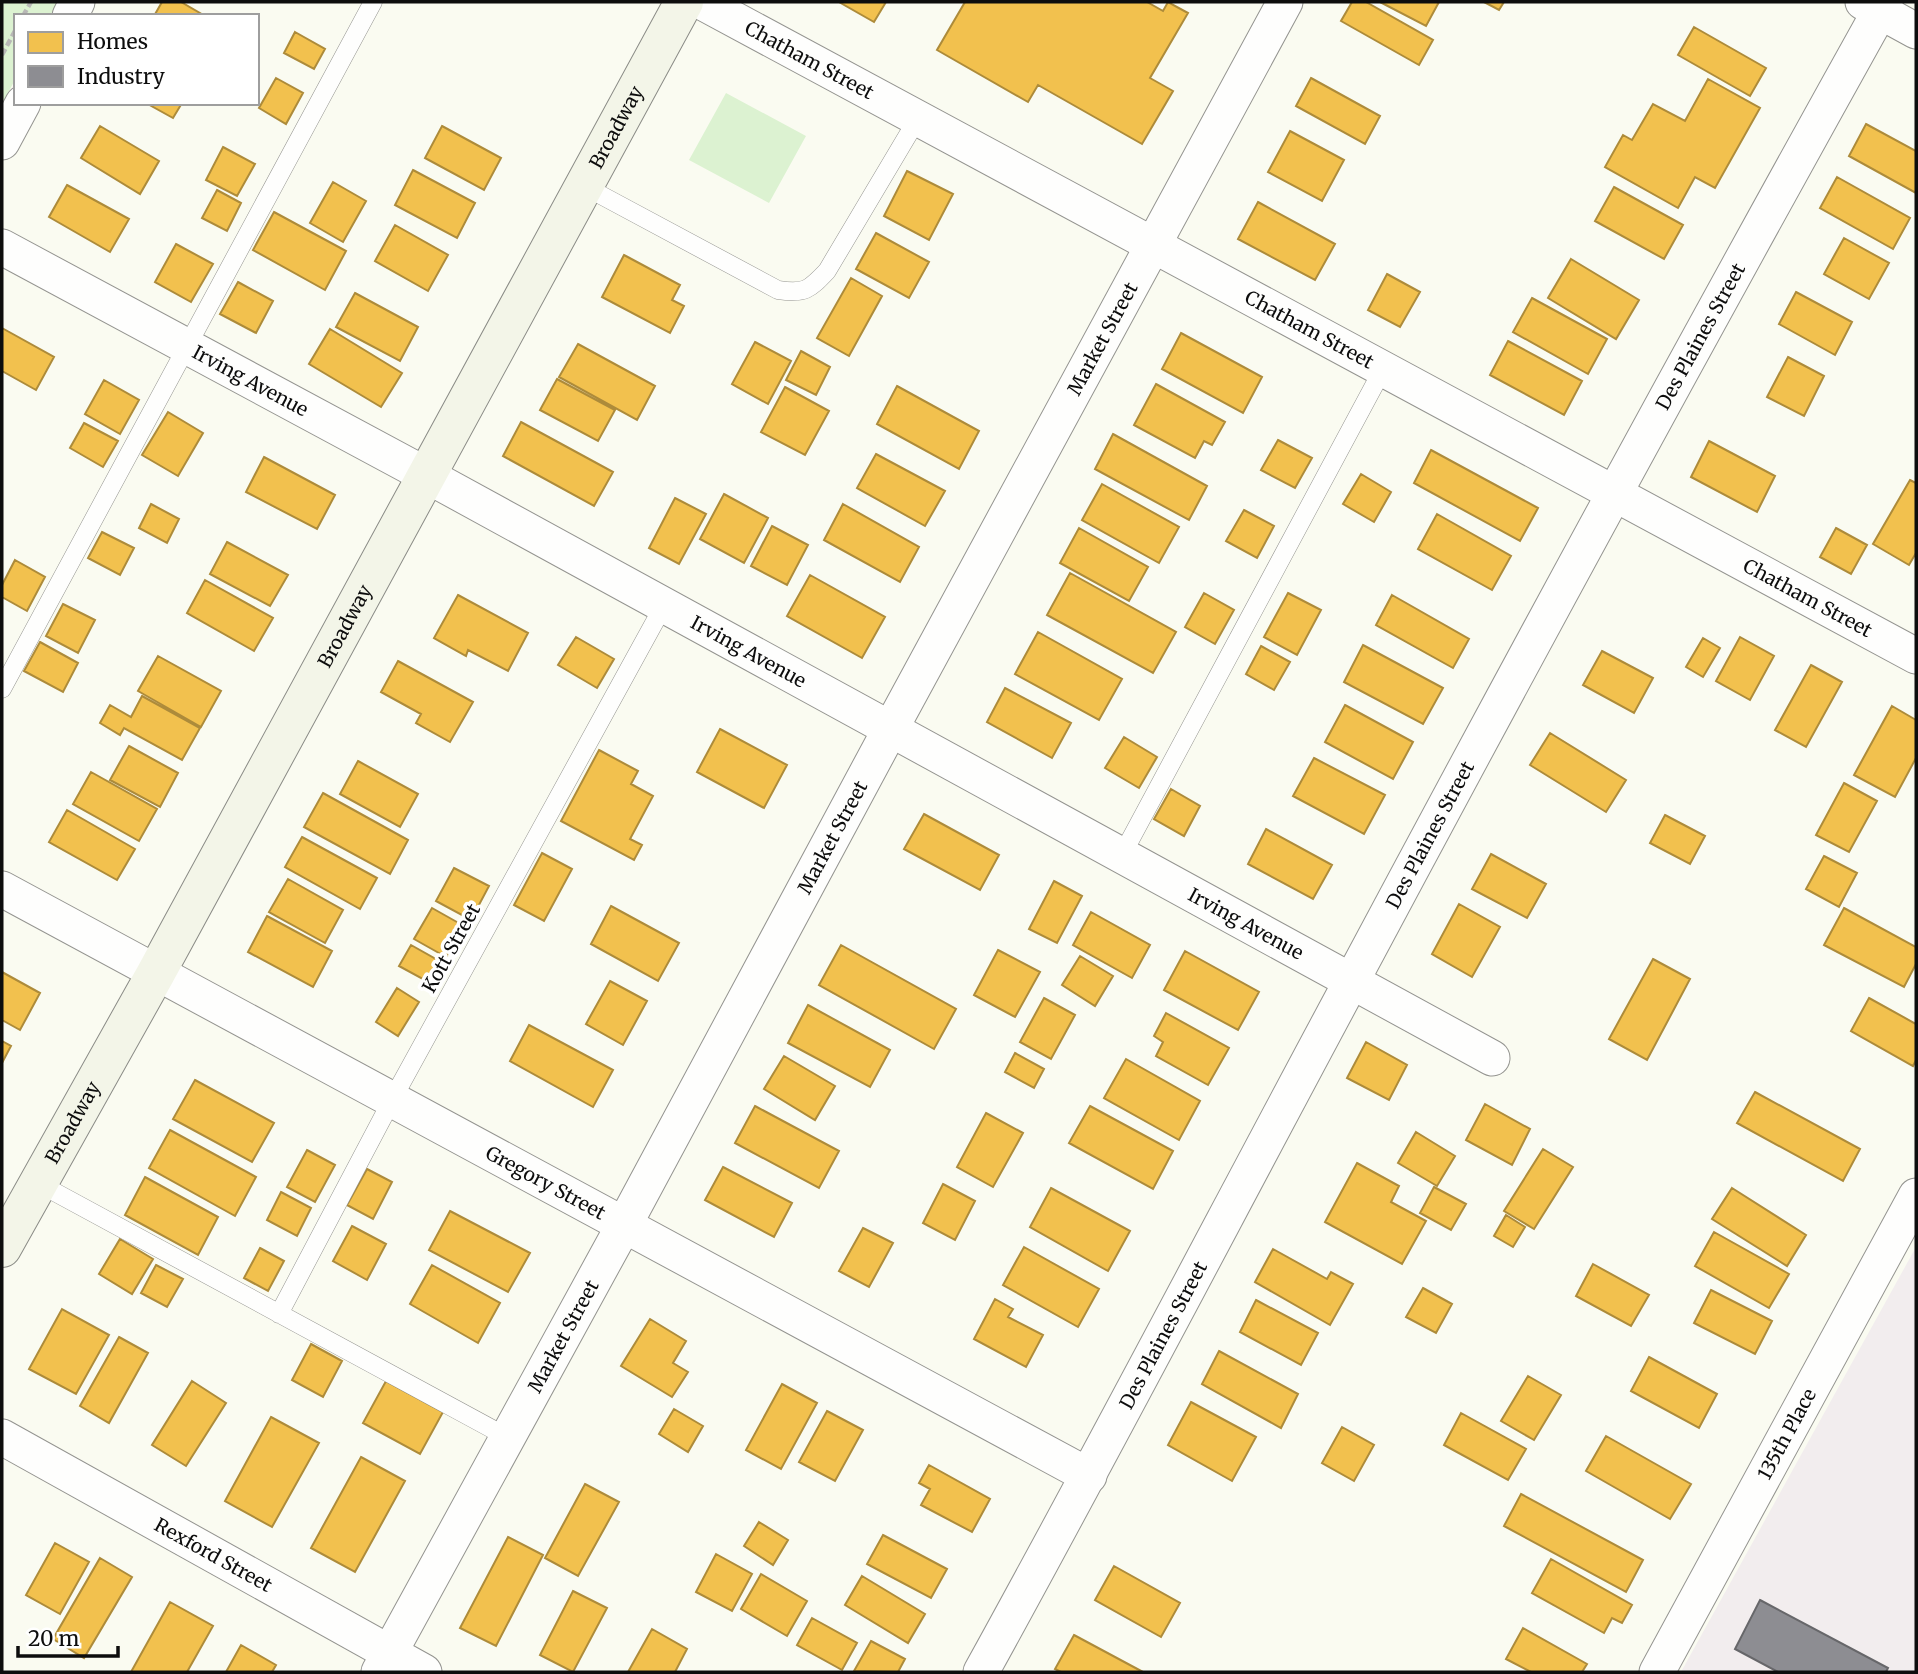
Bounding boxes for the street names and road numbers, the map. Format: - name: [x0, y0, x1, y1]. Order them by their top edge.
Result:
- street label: Chatham Street: [741, 15, 878, 105]
- street label: Broadway: [584, 82, 648, 173]
- street label: Des Plaines Street: [1650, 258, 1750, 414]
- street label: Market Street: [1062, 277, 1143, 399]
- street label: Chatham Street: [1241, 285, 1379, 374]
- street label: Irving Avenue: [188, 340, 312, 421]
- street label: Chatham Street: [1739, 553, 1877, 642]
- street label: Broadway: [312, 581, 377, 672]
- street label: Irving Avenue: [687, 610, 810, 693]
- street label: Des Plaines Street: [1381, 756, 1479, 913]
- street label: Market Street: [792, 776, 873, 898]
- street label: Irving Avenue: [1184, 882, 1308, 965]
- street label: Kott Street: [417, 899, 486, 997]
- street label: Broadway: [40, 1077, 105, 1168]
- street label: Gregory Street: [482, 1141, 610, 1225]
- street label: Des Plaines Street: [1114, 1257, 1212, 1413]
- street label: Market Street: [523, 1275, 604, 1397]
- street label: 135th Place: [1752, 1384, 1821, 1484]
- street label: Rexford Street: [150, 1512, 277, 1597]

